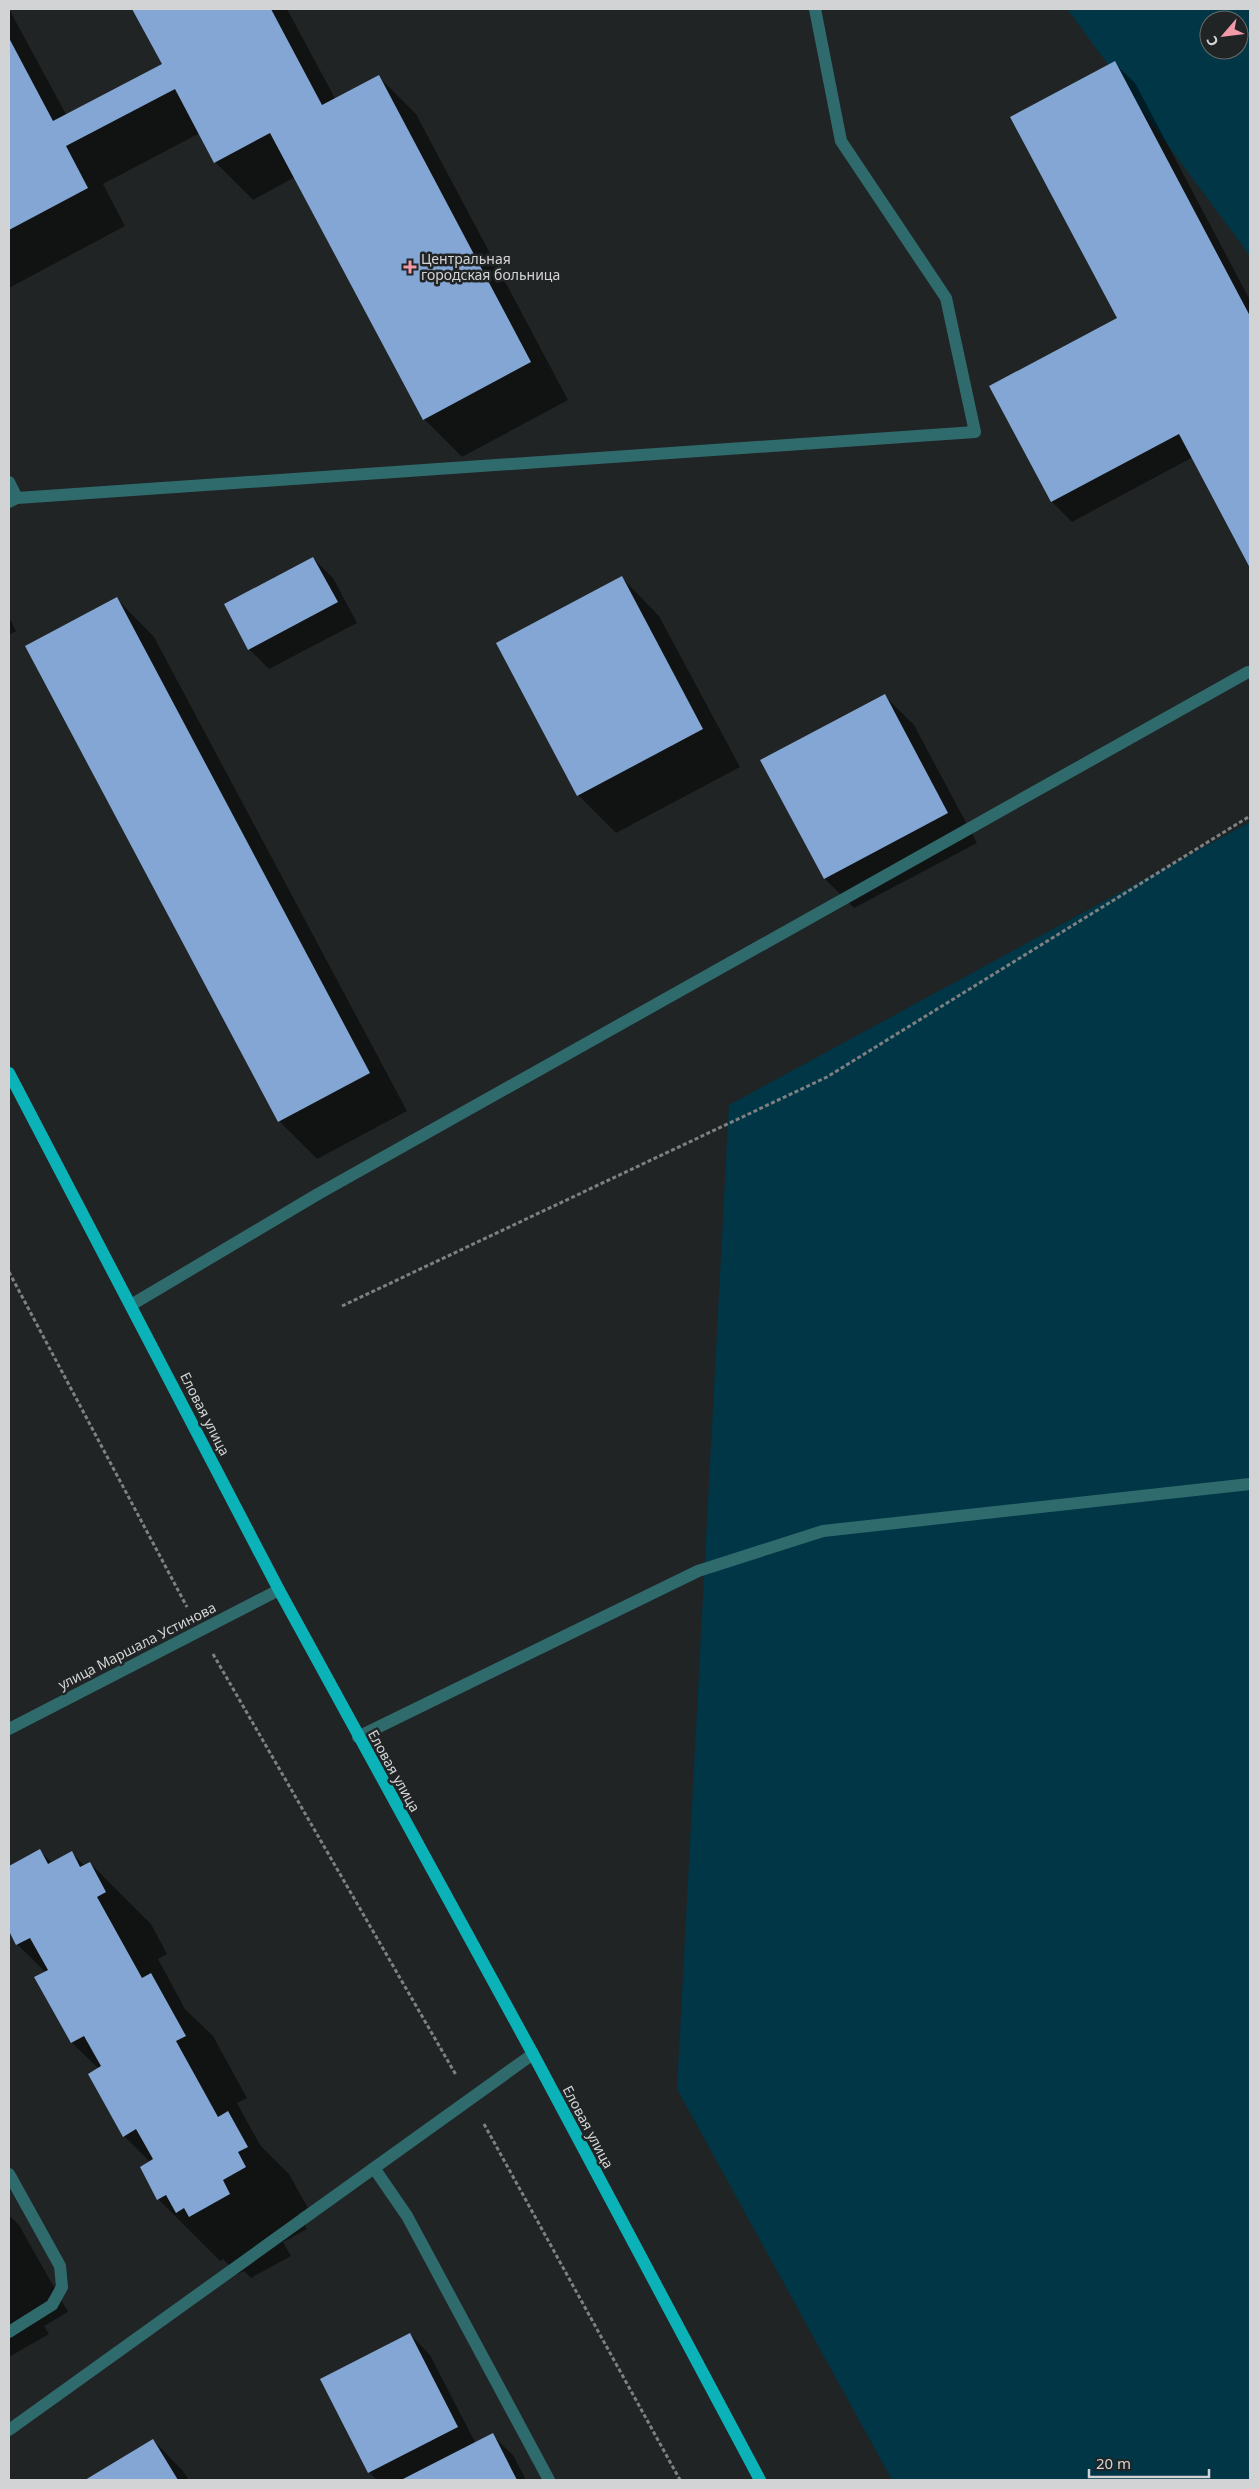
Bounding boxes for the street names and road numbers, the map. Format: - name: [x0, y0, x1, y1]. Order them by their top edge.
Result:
- street label: Еловая улица: [176, 1369, 235, 1459]
- street label: улица Маршала Устинова: [55, 1597, 219, 1694]
- street label: Еловая улица: [364, 1726, 425, 1815]
- street label: Еловая улица: [559, 2082, 618, 2172]

